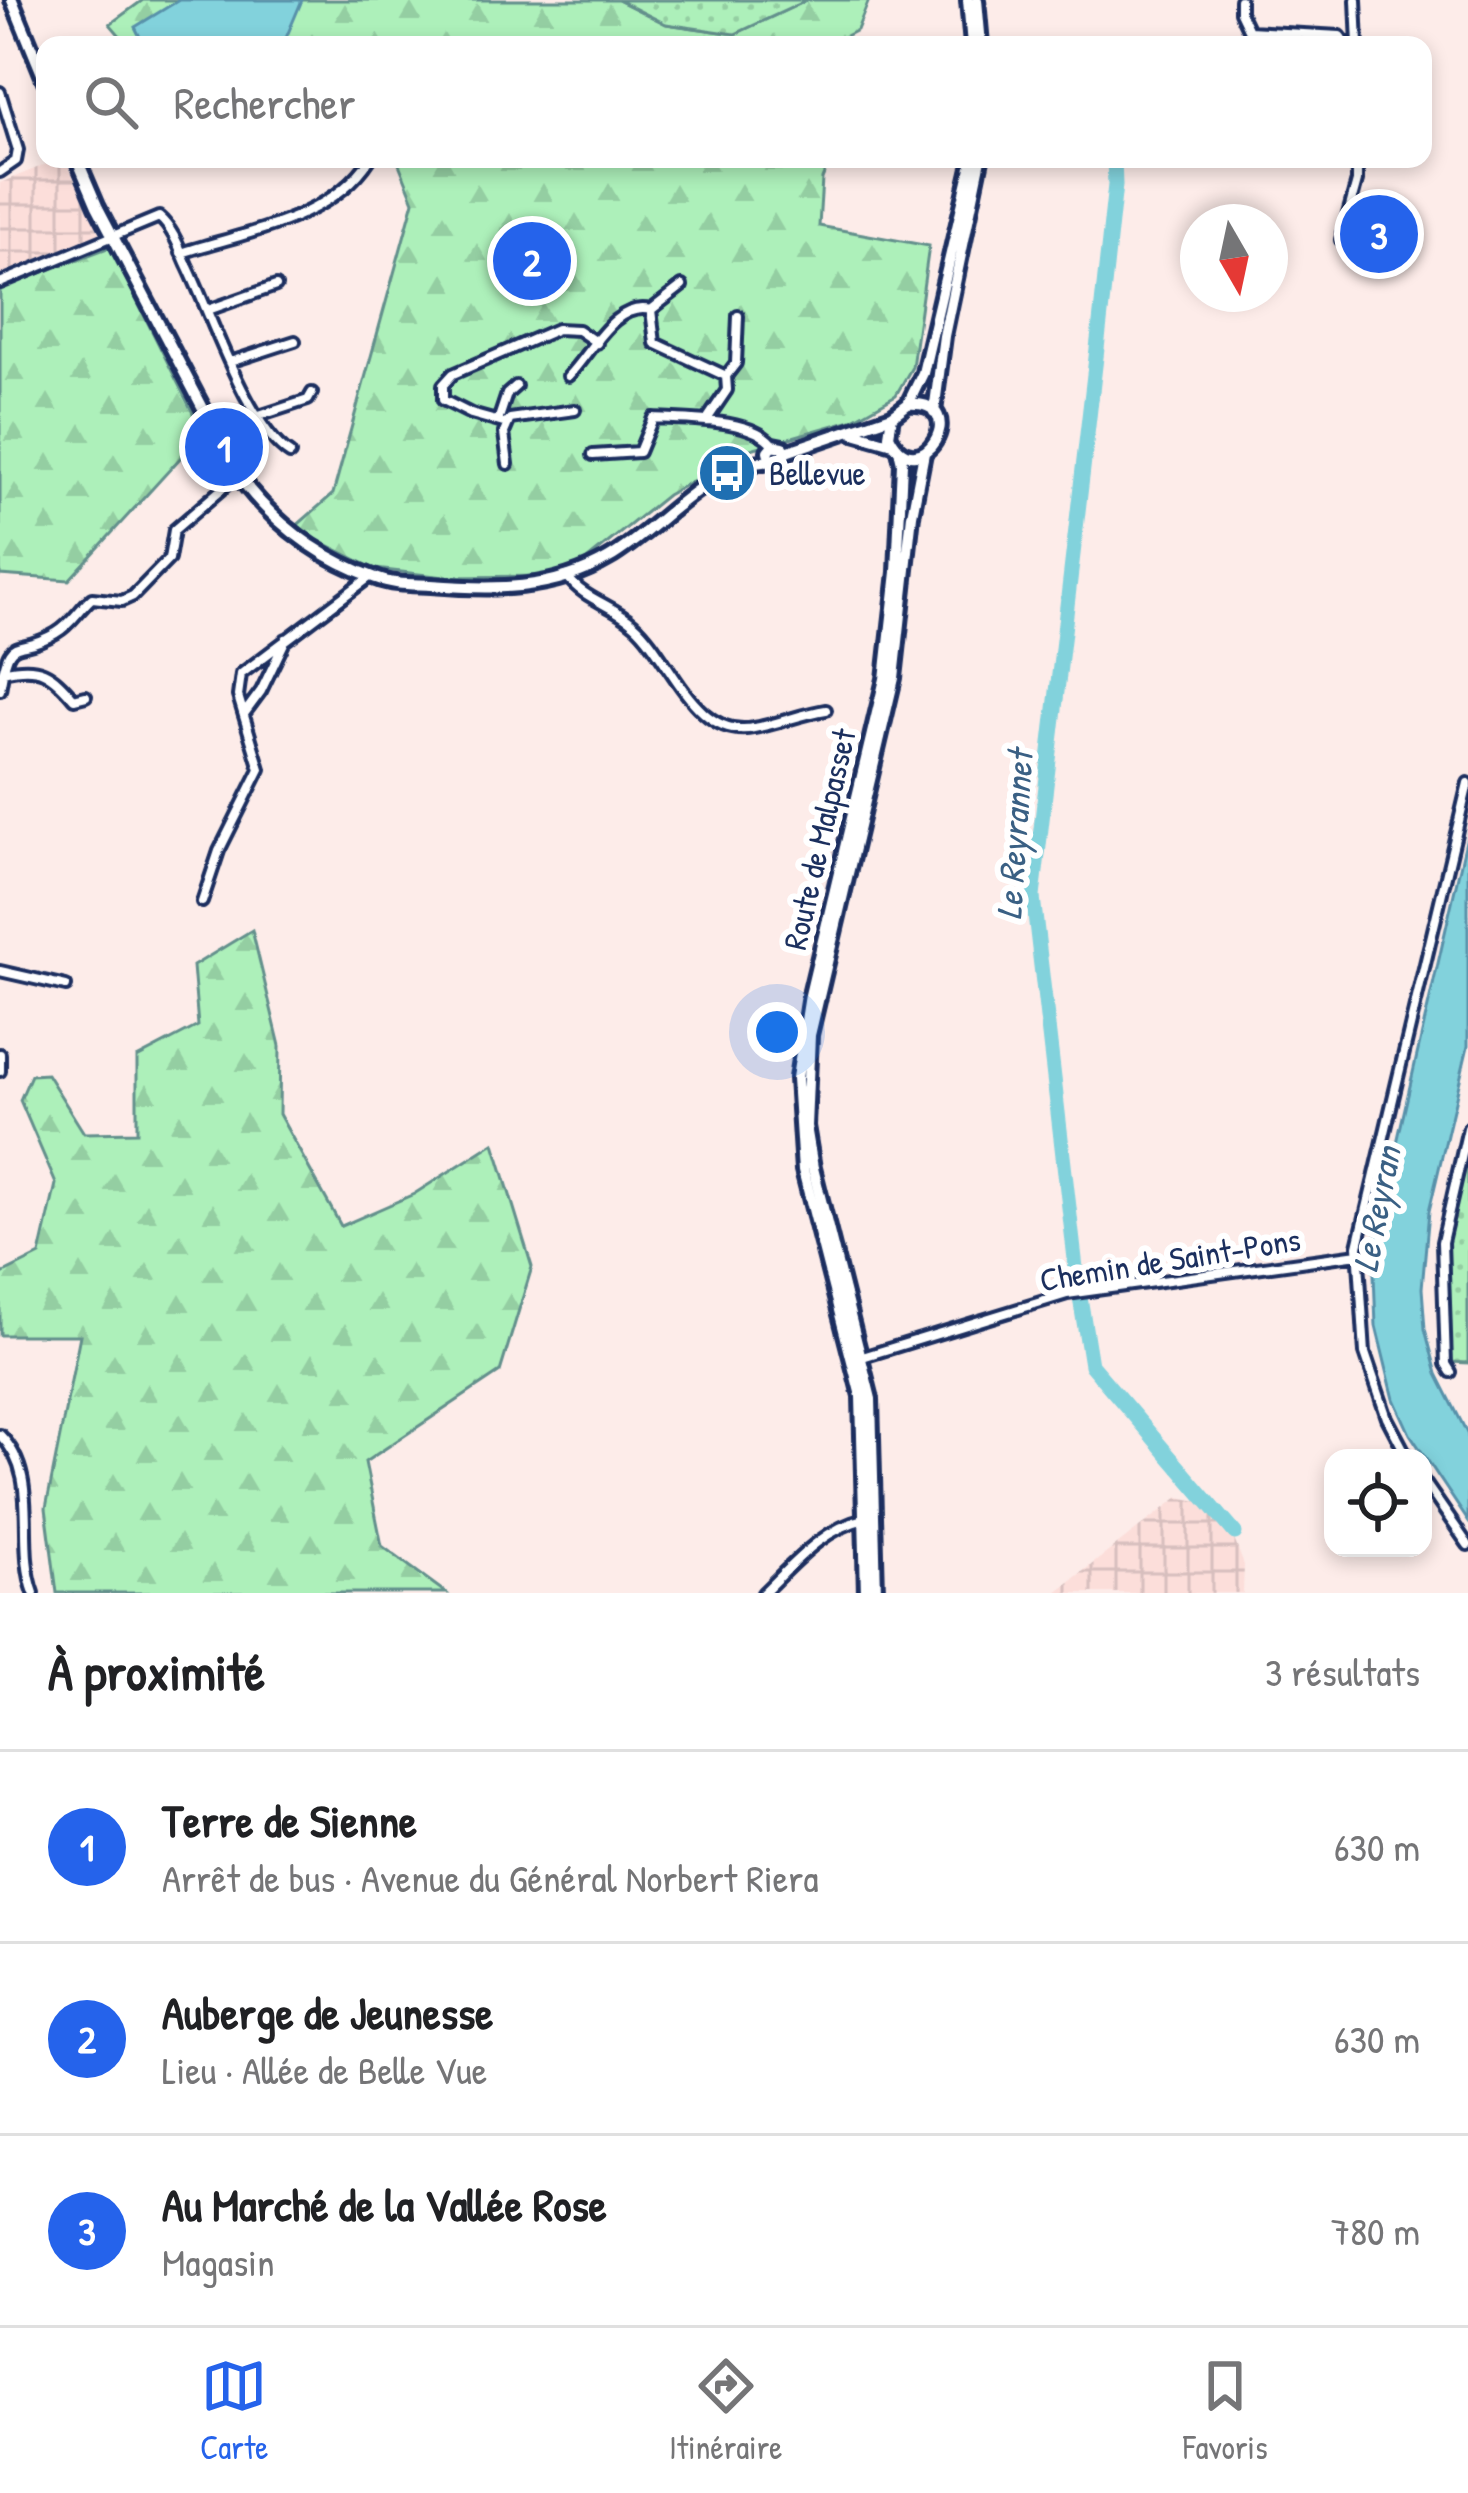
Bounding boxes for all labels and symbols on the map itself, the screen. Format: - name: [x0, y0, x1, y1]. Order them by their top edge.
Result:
- pin: 3: [1340, 189, 1418, 279]
- north arrow: [1180, 204, 1288, 312]
- pin: 2: [493, 216, 571, 306]
- pin: 1: [185, 402, 263, 492]
- bus stop icon: Bellevue: [696, 442, 758, 504]
- place label: Bellevue: [769, 451, 866, 495]
- street label: Route de Malpasset: [772, 724, 867, 954]
- water label: Le Reyrannet: [983, 743, 1045, 921]
- your location: [747, 1002, 807, 1062]
- water label: Le Reyran: [1339, 1140, 1413, 1276]
- street label: Chemin de Saint-Pons: [1037, 1217, 1303, 1301]

